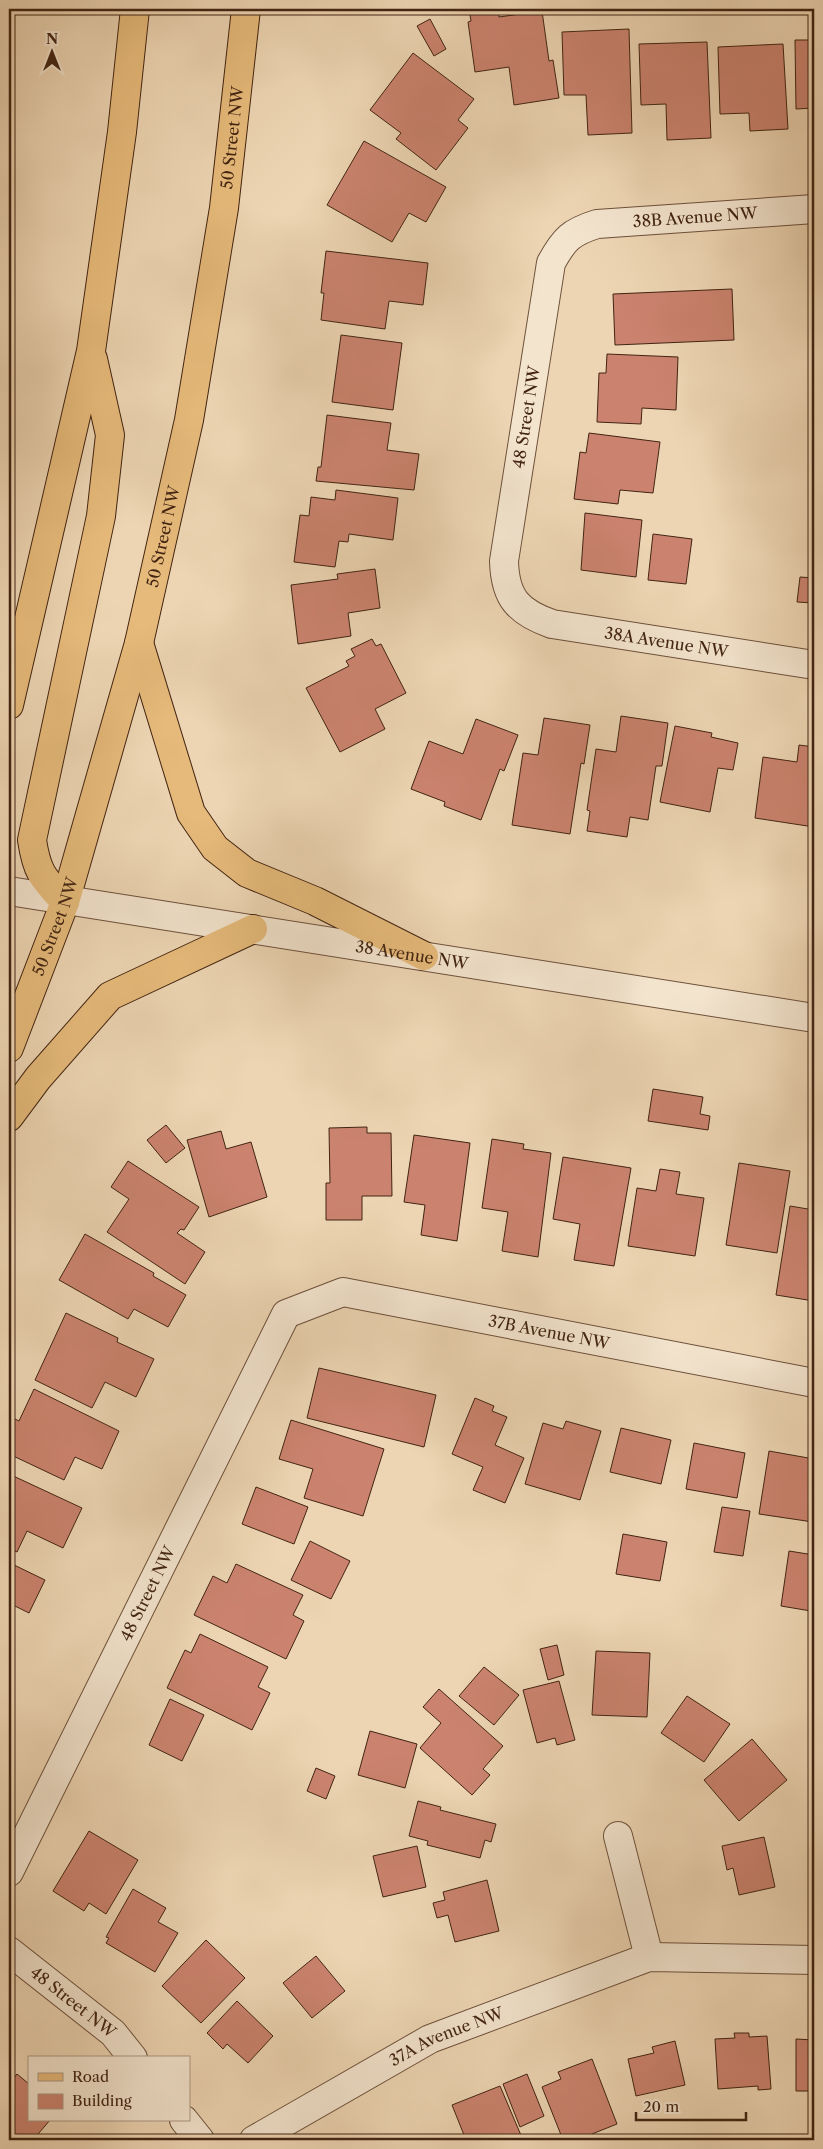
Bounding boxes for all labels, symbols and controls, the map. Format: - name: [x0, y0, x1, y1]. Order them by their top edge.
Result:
- north arrow: [28, 28, 78, 78]
- text: N: [46, 30, 58, 48]
- street label: 50 Street NW: [216, 85, 247, 190]
- street label: 38B Avenue NW: [632, 203, 758, 231]
- street label: 48 Street NW: [508, 364, 544, 470]
- street label: 50 Street NW: [142, 483, 184, 589]
- street label: 38A Avenue NW: [603, 622, 730, 662]
- street label: 50 Street NW: [28, 874, 82, 979]
- street label: 38 Avenue NW: [354, 936, 470, 973]
- street label: 37B Avenue NW: [487, 1310, 612, 1353]
- street label: 48 Street NW: [115, 1542, 179, 1644]
- street label: 48 Street NW: [27, 1962, 121, 2042]
- street label: 37A Avenue NW: [386, 2002, 507, 2070]
- legend: [28, 2056, 190, 2122]
- text: Road: [72, 2067, 109, 2086]
- scale bar: [636, 2089, 746, 2121]
- text: Building: [72, 2091, 132, 2110]
- text: 20 m: [643, 2097, 679, 2116]

